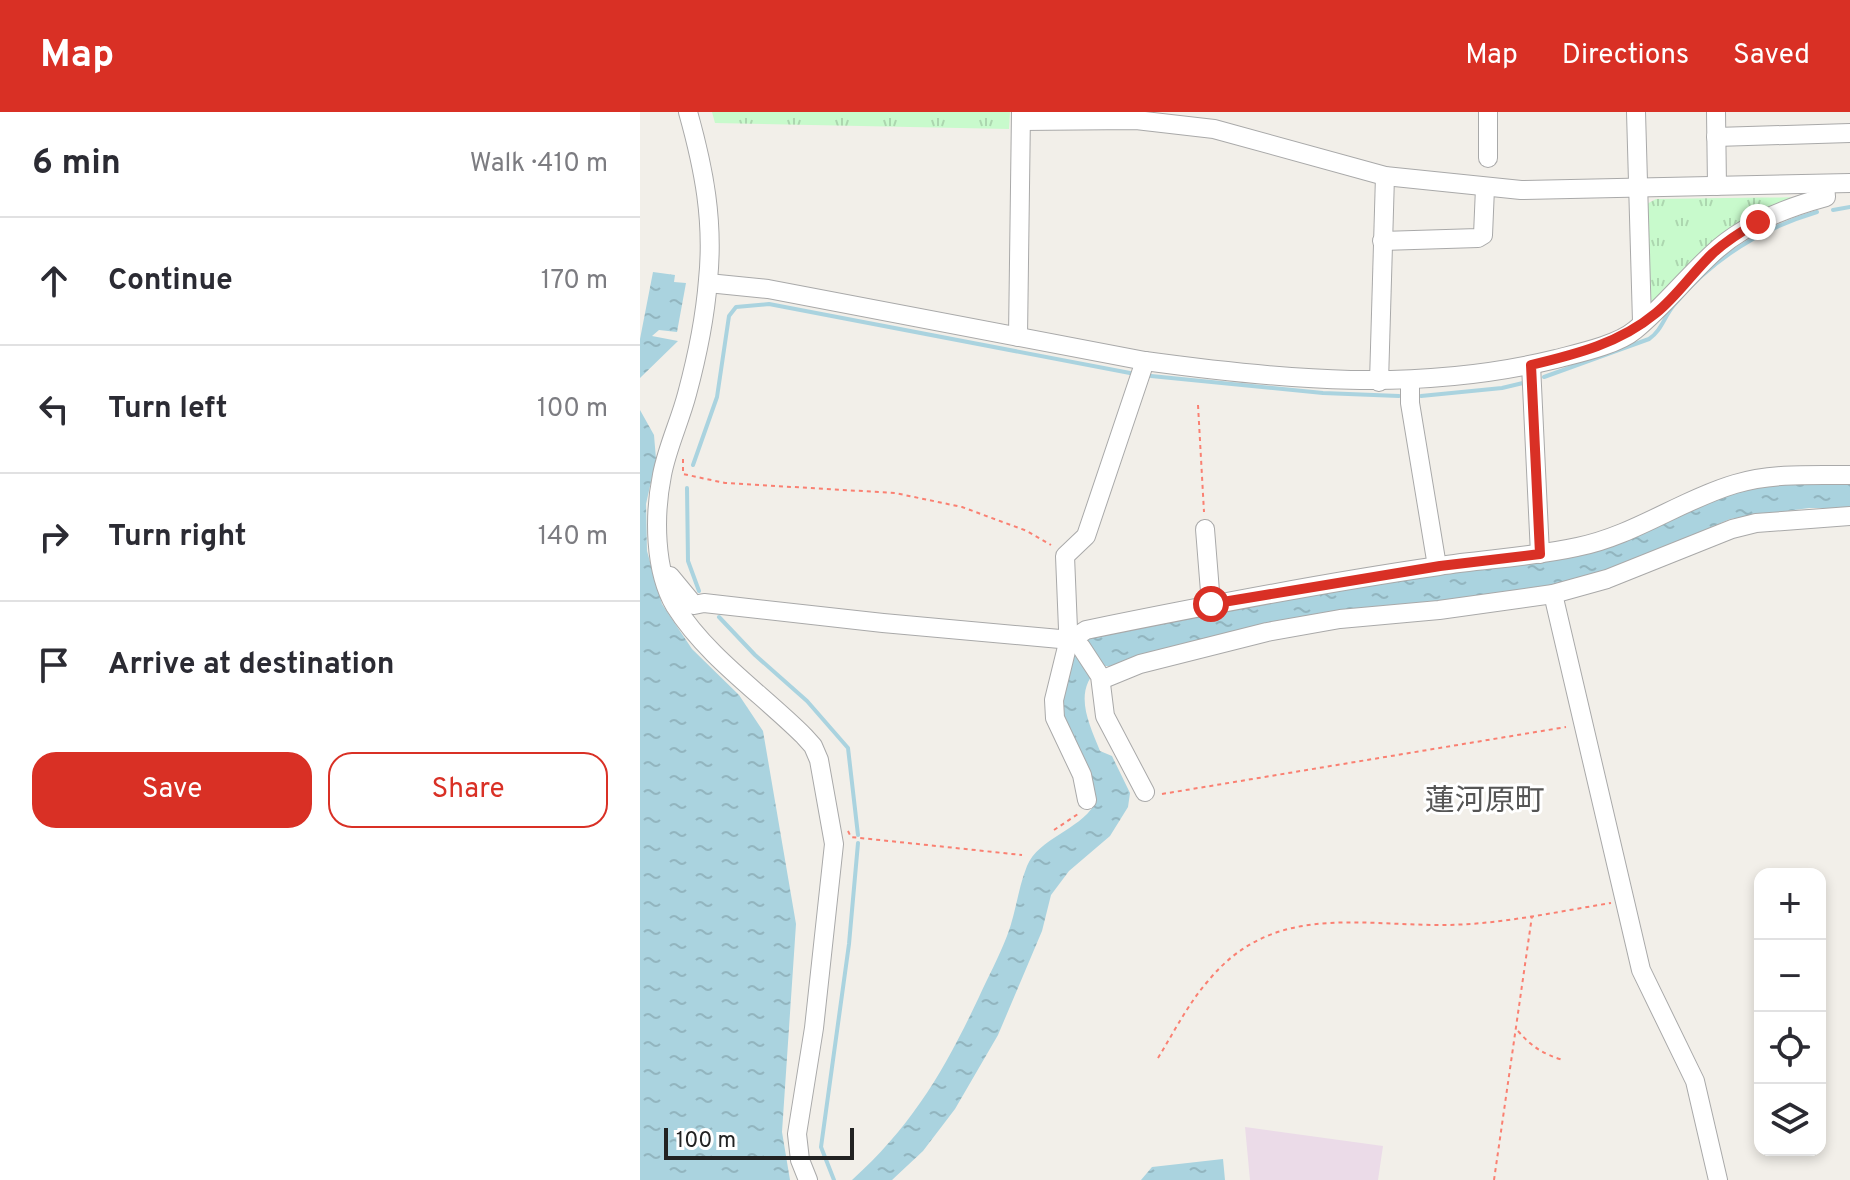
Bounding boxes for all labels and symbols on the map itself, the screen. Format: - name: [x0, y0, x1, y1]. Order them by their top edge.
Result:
- route end: [1740, 204, 1776, 240]
- route start: [1193, 586, 1229, 622]
- district label: 蓮河原町: [1425, 784, 1545, 821]
- scale bar: [664, 1124, 854, 1160]

